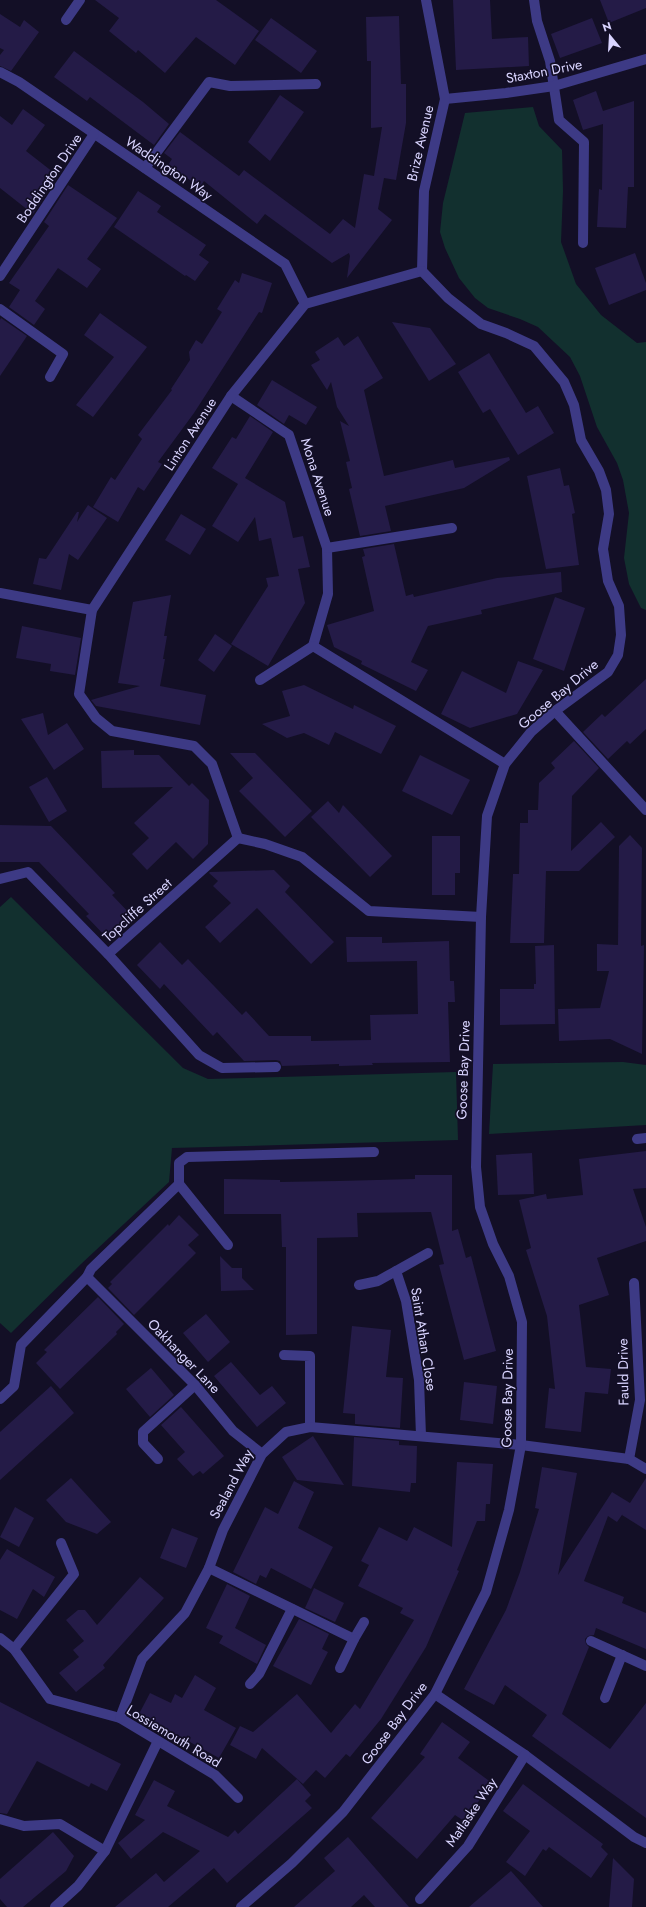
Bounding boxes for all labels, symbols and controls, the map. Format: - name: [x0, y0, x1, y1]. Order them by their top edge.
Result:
- north arrow: [590, 16, 630, 56]
- text: N: [600, 18, 614, 35]
- street label: Staxton Drive: [504, 54, 584, 88]
- street label: Brize Avenue: [402, 103, 438, 183]
- street label: Boddington Drive: [12, 129, 86, 227]
- street label: Waddington Way: [121, 131, 218, 205]
- street label: Linton Avenue: [159, 394, 221, 474]
- street label: Mona Avenue: [296, 435, 340, 519]
- street label: Goose Bay Drive: [514, 654, 602, 734]
- street label: Topcliffe Street: [98, 873, 177, 947]
- street label: Goose Bay Drive: [451, 1020, 475, 1120]
- street label: Saint Athan Close: [406, 1286, 442, 1392]
- street label: Oakhanger Lane: [143, 1314, 225, 1398]
- street label: Fauld Drive: [612, 1338, 634, 1406]
- street label: Goose Bay Drive: [496, 1348, 518, 1448]
- street label: Sealand Way: [204, 1445, 258, 1522]
- street label: Goose Bay Drive: [356, 1677, 432, 1769]
- street label: Lossiemouth Road: [123, 1700, 225, 1772]
- street label: Matlaske Way: [440, 1773, 502, 1851]

